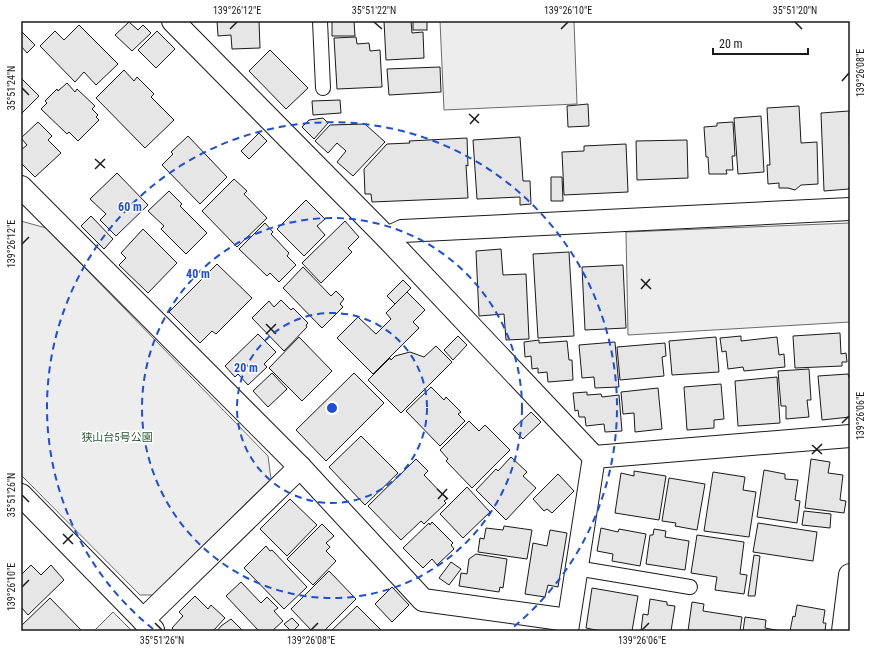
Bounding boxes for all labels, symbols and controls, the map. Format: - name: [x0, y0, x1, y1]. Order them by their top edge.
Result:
- text: 139°26'12"E: [213, 5, 261, 16]
- text: 35°51'22"N: [352, 5, 396, 16]
- text: 139°26'10"E: [544, 5, 592, 16]
- text: 35°51'20"N: [773, 5, 817, 16]
- scale bar: [713, 30, 808, 56]
- text: 20 m: [719, 37, 743, 51]
- text: 139°26'08"E: [855, 49, 866, 97]
- text: 35°51'24"N: [6, 66, 17, 110]
- text: 60 m: [118, 200, 142, 214]
- text: 139°26'12"E: [6, 220, 17, 268]
- text: 40 m: [186, 267, 210, 281]
- text: 20 m: [234, 361, 258, 375]
- text: 139°26'06"E: [855, 392, 866, 440]
- centre of rings: [325, 401, 339, 415]
- park label: 狭山台5号公園: [81, 431, 153, 444]
- text: 35°51'26"N: [6, 473, 17, 517]
- text: 139°26'10"E: [6, 563, 17, 611]
- text: 35°51'26"N: [140, 635, 184, 646]
- text: 139°26'08"E: [287, 635, 335, 646]
- text: 139°26'06"E: [618, 635, 666, 646]

